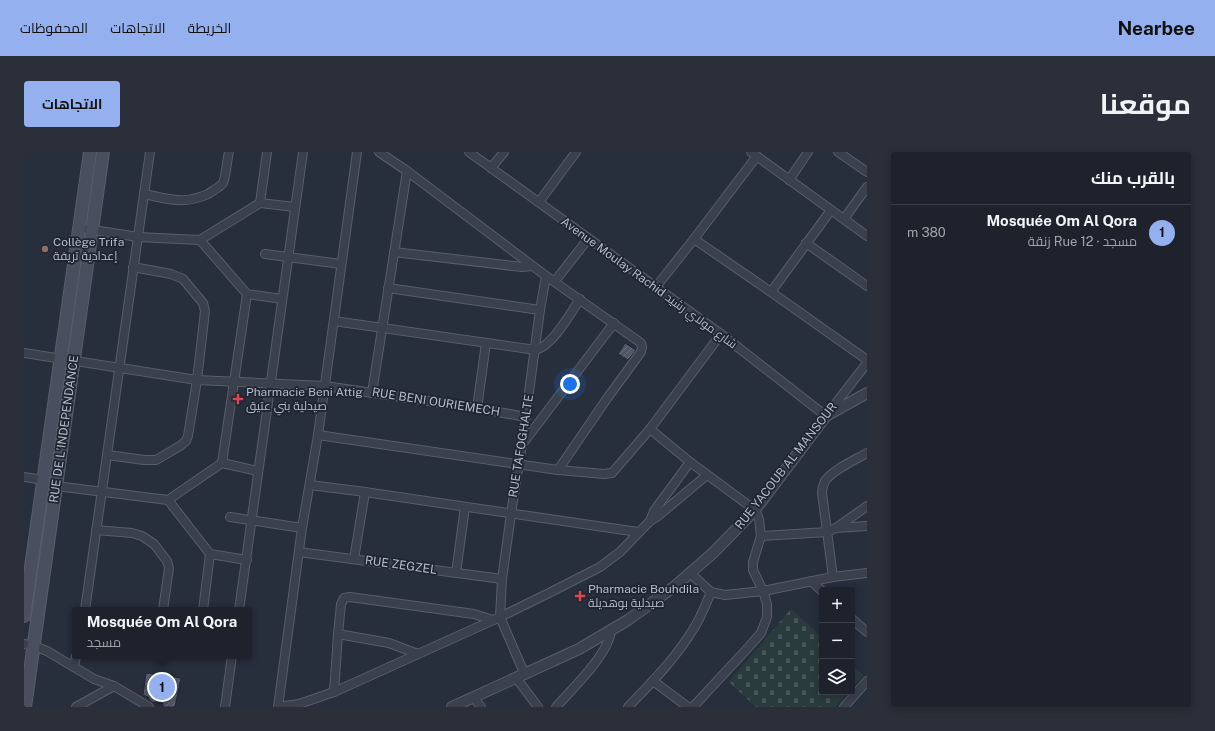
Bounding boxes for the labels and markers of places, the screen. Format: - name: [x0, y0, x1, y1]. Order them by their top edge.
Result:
- place label: Collège Trifa إعدادية تريفة: [53, 235, 124, 263]
- marker: Collège Trifa إعدادية تريفة: [40, 244, 50, 254]
- place label: Pharmacie Beni Attig صيدلية بني عتيق: [246, 385, 363, 416]
- marker: Pharmacie Beni Attig صيدلية بني عتيق: [233, 394, 243, 404]
- place label: Pharmacie Bouhdila صيدلية بوهديلة: [588, 582, 699, 610]
- marker: Pharmacie Bouhdila صيدلية بوهديلة: [575, 591, 585, 601]
- pin: 1: [149, 672, 175, 702]

